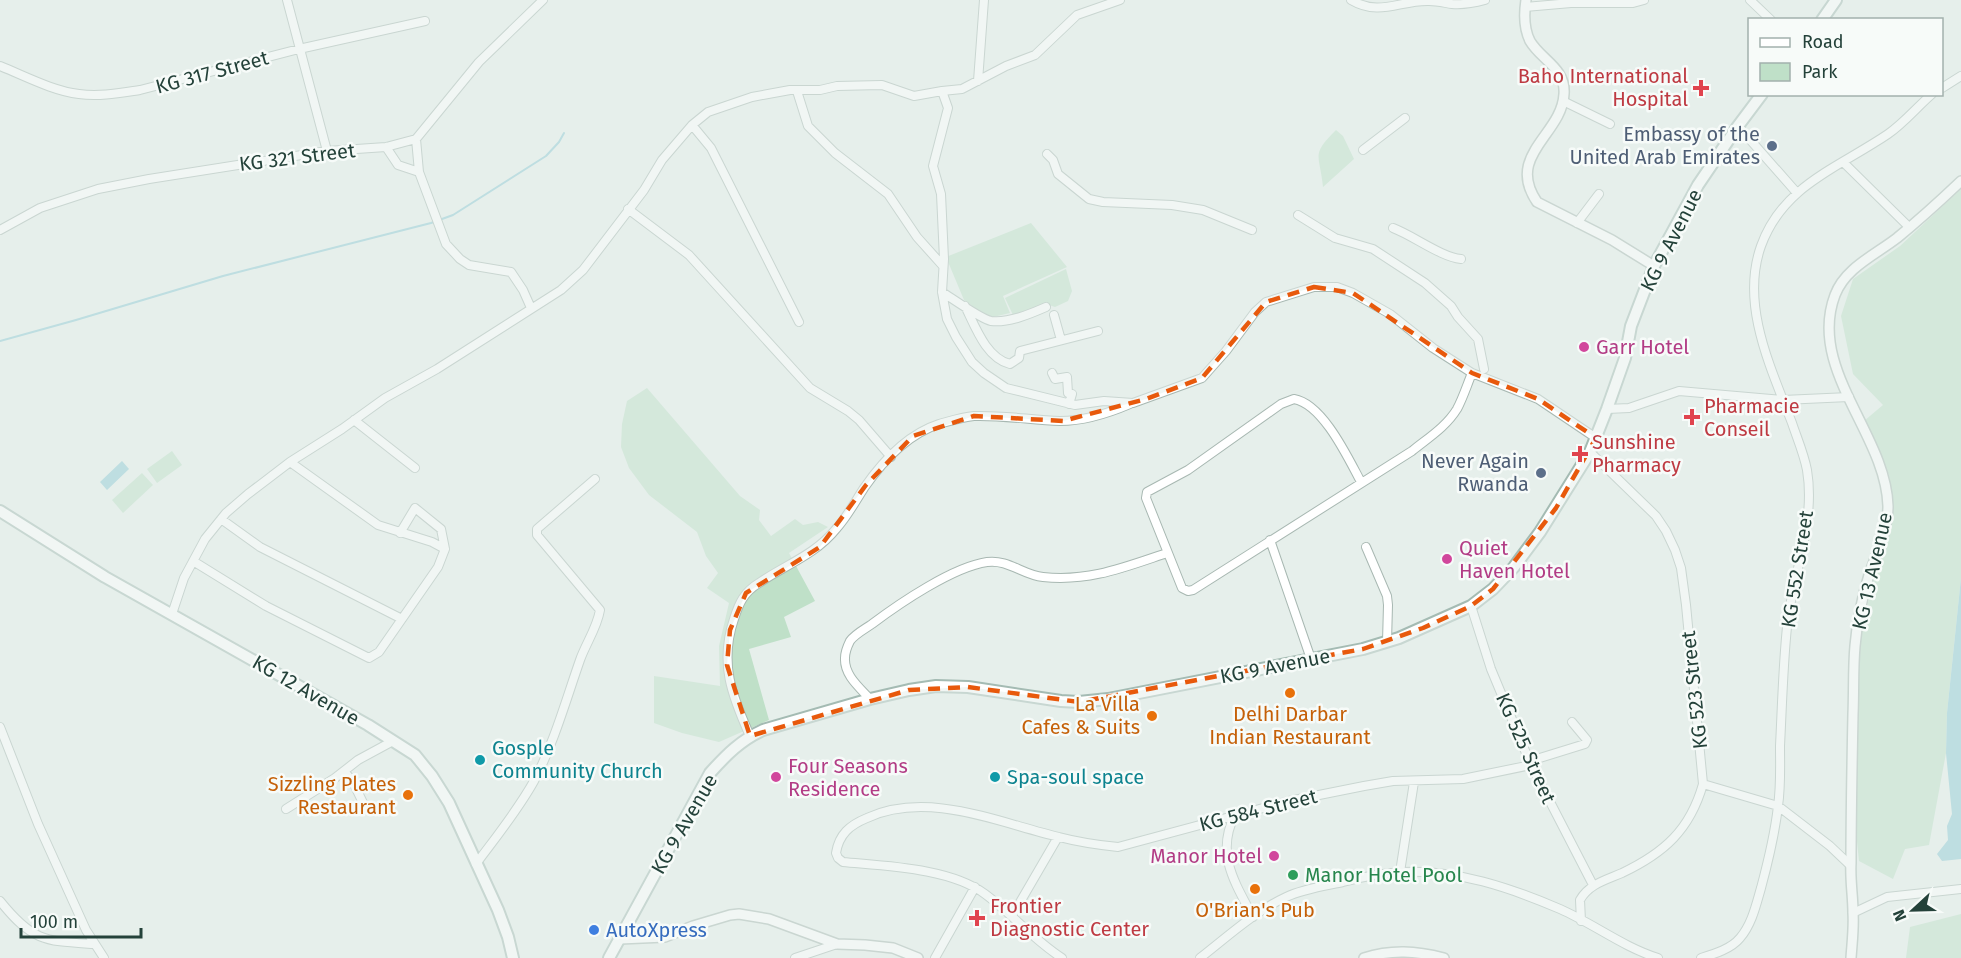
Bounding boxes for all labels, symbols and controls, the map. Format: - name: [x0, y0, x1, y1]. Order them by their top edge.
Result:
- legend: [1748, 18, 1943, 96]
- text: Road: [1802, 31, 1844, 53]
- street label: KG 317 Street: [153, 45, 272, 99]
- text: Park: [1802, 61, 1838, 83]
- place label: Baho International Hospital: [1518, 64, 1688, 111]
- marker: Baho International Hospital: [1692, 79, 1710, 97]
- place label: Embassy of the United Arab Emirates: [1569, 122, 1760, 169]
- street label: KG 321 Street: [238, 138, 357, 176]
- marker: Embassy of the United Arab Emirates: [1765, 139, 1779, 153]
- street label: KG 9 Avenue: [1635, 185, 1707, 295]
- place label: Garr Hotel: [1596, 335, 1689, 359]
- marker: Garr Hotel: [1577, 340, 1591, 354]
- place label: Pharmacie Conseil: [1704, 394, 1800, 441]
- marker: Pharmacie Conseil: [1685, 410, 1699, 424]
- place label: Sunshine Pharmacy: [1592, 430, 1681, 477]
- marker: Sunshine Pharmacy: [1573, 447, 1587, 461]
- place label: Never Again Rwanda: [1421, 449, 1529, 496]
- marker: Never Again Rwanda: [1534, 466, 1548, 480]
- street label: KG 552 Street: [1776, 508, 1818, 629]
- street label: KG 13 Avenue: [1847, 510, 1897, 632]
- place label: Quiet Haven Hotel: [1459, 536, 1570, 583]
- marker: Quiet Haven Hotel: [1440, 552, 1454, 566]
- street label: KG 523 Street: [1676, 629, 1712, 750]
- street label: KG 9 Avenue: [1218, 644, 1332, 688]
- street label: KG 12 Avenue: [248, 650, 364, 730]
- marker: Delhi Darbar Indian Restaurant: [1283, 686, 1297, 700]
- street label: KG 525 Street: [1491, 689, 1561, 808]
- place label: La Villa Cafes & Suits: [1021, 692, 1140, 739]
- place label: Delhi Darbar Indian Restaurant: [1209, 702, 1372, 749]
- marker: La Villa Cafes & Suits: [1145, 709, 1159, 723]
- place label: Gosple Community Church: [492, 736, 663, 783]
- marker: Gosple Community Church: [473, 753, 487, 767]
- place label: Four Seasons Residence: [788, 754, 908, 801]
- place label: Spa-soul space: [1007, 765, 1144, 789]
- street label: KG 9 Avenue: [646, 770, 722, 878]
- marker: Four Seasons Residence: [769, 770, 783, 784]
- marker: Spa-soul space: [988, 770, 1002, 784]
- place label: Sizzling Plates Restaurant: [268, 772, 397, 819]
- street label: KG 584 Street: [1197, 784, 1320, 836]
- marker: Sizzling Plates Restaurant: [401, 788, 415, 802]
- place label: Manor Hotel: [1150, 844, 1262, 868]
- marker: Manor Hotel: [1267, 849, 1281, 863]
- place label: Manor Hotel Pool: [1305, 863, 1462, 887]
- marker: Manor Hotel Pool: [1286, 868, 1300, 882]
- north arrow: [1883, 880, 1943, 940]
- marker: O'Brian's Pub: [1248, 882, 1262, 896]
- place label: Frontier Diagnostic Center: [990, 894, 1149, 941]
- place label: O'Brian's Pub: [1195, 898, 1315, 922]
- scale bar: [21, 901, 141, 939]
- text: N: [1889, 907, 1910, 924]
- marker: Frontier Diagnostic Center: [968, 909, 986, 927]
- text: 100 m: [30, 911, 78, 933]
- place label: AutoXpress: [606, 918, 707, 942]
- marker: AutoXpress: [587, 923, 601, 937]

